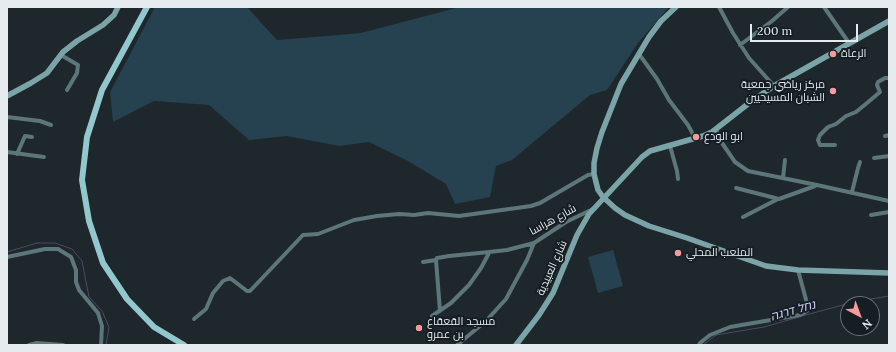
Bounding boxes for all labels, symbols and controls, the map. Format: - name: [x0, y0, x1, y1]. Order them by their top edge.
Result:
- scale bar: [752, 16, 860, 42]
- text: 200 m: [757, 23, 792, 38]
- place label: الرعاة: [841, 47, 866, 61]
- marker: الرعاة: [828, 49, 838, 59]
- place label: مركز رياضي جمعية الشبان المسيحيين: [741, 78, 825, 104]
- marker: مركز رياضي جمعية الشبان المسيحيين: [828, 86, 838, 96]
- place label: ابو الودع: [704, 130, 743, 144]
- marker: ابو الودع: [691, 132, 701, 142]
- street label: شارع هراسا: [527, 202, 579, 238]
- street label: شارع العبيدية: [534, 238, 570, 298]
- place label: الملعب المحلي: [686, 246, 753, 260]
- marker: الملعب المحلي: [673, 248, 683, 258]
- north arrow: [840, 296, 880, 336]
- water label: נחל דרגה: [769, 298, 817, 324]
- place label: مسجد القعقاع بن عمرو: [427, 315, 495, 341]
- text: N: [859, 316, 875, 332]
- marker: مسجد القعقاع بن عمرو: [414, 323, 424, 333]

